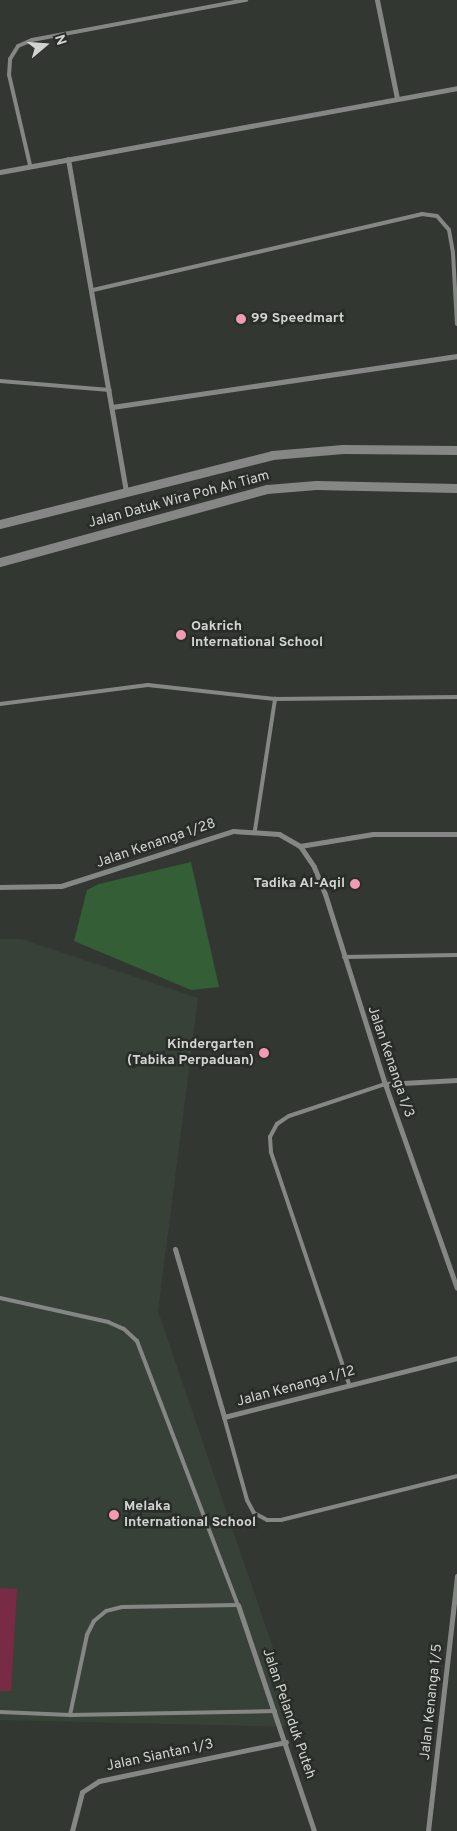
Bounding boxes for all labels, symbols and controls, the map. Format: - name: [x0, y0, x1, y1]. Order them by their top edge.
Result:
- north arrow: [20, 20, 70, 70]
- text: N: [50, 33, 69, 48]
- place label: 99 Speedmart: [251, 311, 344, 327]
- marker: 99 Speedmart: [235, 313, 247, 325]
- street label: Jalan Datuk Wira Poh Ah Tiam: [86, 468, 272, 532]
- place label: Oakrich International School: [191, 619, 323, 652]
- marker: Oakrich International School: [175, 629, 187, 641]
- street label: Jalan Kenanga 1/28: [94, 816, 218, 872]
- place label: Tadika Al-Aqil: [253, 876, 345, 892]
- marker: Tadika Al-Aqil: [349, 878, 361, 890]
- street label: Jalan Kenanga 1/3: [363, 1004, 417, 1120]
- place label: Kindergarten (Tabika Perpaduan): [127, 1037, 254, 1070]
- marker: Kindergarten (Tabika Perpaduan): [258, 1047, 270, 1059]
- street label: Jalan Kenanga 1/12: [235, 1363, 357, 1411]
- place label: Melaka International School: [124, 1499, 256, 1531]
- marker: Melaka International School: [108, 1509, 120, 1521]
- street label: Jalan Kenanga 1/5: [418, 1643, 446, 1761]
- street label: Jalan Pelanduk Puteh: [258, 1647, 318, 1781]
- street label: Jalan Siantan 1/3: [105, 1736, 215, 1776]

